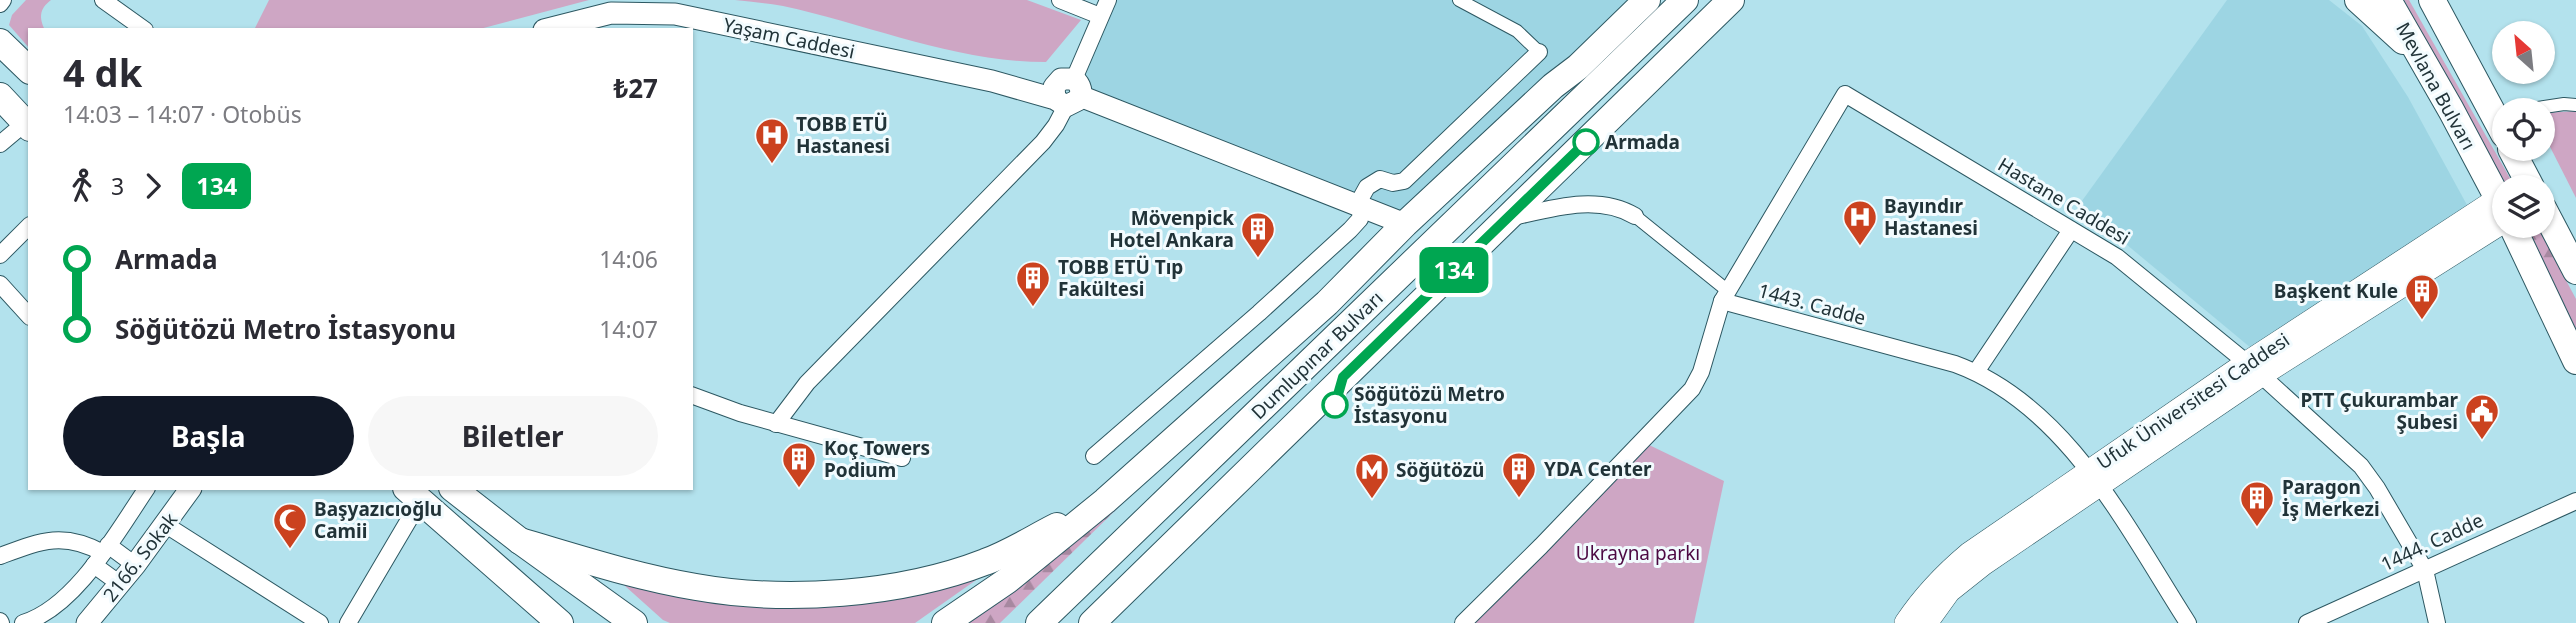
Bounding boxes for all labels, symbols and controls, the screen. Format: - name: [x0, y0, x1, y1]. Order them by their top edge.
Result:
- street label: Yaşam Caddesi: [721, 11, 857, 65]
- street label: Mevlana Bulvarı: [2390, 18, 2482, 154]
- north arrow: [2492, 21, 2555, 84]
- map controls: [2492, 21, 2555, 238]
- text: 4 dk: [63, 46, 142, 98]
- text: ₺27: [613, 70, 658, 106]
- text: 14:03 – 14:07 · Otobüs: [63, 98, 302, 130]
- button: locate: [2492, 98, 2555, 161]
- place label: TOBB ETÜ Hastanesi: [796, 111, 890, 159]
- hospital icon: TOBB ETÜ Hastanesi: [753, 116, 791, 165]
- marker: Armada: [1573, 129, 1599, 155]
- place label: Armada: [1605, 129, 1680, 155]
- street label: Hastane Caddesi: [1993, 151, 2135, 251]
- icon: walk: [63, 167, 101, 205]
- icon: forward: [134, 167, 172, 205]
- text: 134: [196, 169, 237, 202]
- text: 3: [111, 170, 124, 202]
- button: layers: [2492, 175, 2555, 238]
- place label: Bayındır Hastanesi: [1884, 193, 1978, 241]
- hospital icon: Bayındır Hastanesi: [1841, 198, 1879, 247]
- place label: Mövenpick Hotel Ankara: [1109, 205, 1234, 253]
- building icon: Mövenpick Hotel Ankara: [1239, 210, 1277, 259]
- text: Armada: [115, 241, 218, 277]
- text: 14:06: [599, 243, 658, 275]
- line badge: 134: [1414, 247, 1494, 293]
- text: 134: [1433, 253, 1475, 286]
- place label: TOBB ETÜ Tıp Fakültesi: [1058, 254, 1183, 302]
- building icon: TOBB ETÜ Tıp Fakültesi: [1014, 259, 1052, 308]
- building icon: Başkent Kule: [2403, 272, 2441, 321]
- street label: 1443. Cadde: [1755, 277, 1869, 331]
- place label: Başkent Kule: [2274, 278, 2398, 304]
- street label: Dumlupınar Bulvarı: [1245, 285, 1389, 425]
- text: Söğütözü Metro İstasyonu: [115, 311, 456, 347]
- text: 14:07: [599, 313, 658, 345]
- street label: Ufuk Üniversitesi Caddesi: [2092, 327, 2294, 475]
- place label: Söğütözü Metro İstasyonu: [1354, 381, 1505, 429]
- place label: PTT Çukurambar Şubesi: [2300, 387, 2459, 435]
- marker: Söğütözü Metro İstasyonu: [1322, 392, 1348, 418]
- public building icon: PTT Çukurambar Şubesi: [2463, 392, 2501, 441]
- button: Başla: [63, 396, 354, 476]
- button: Biletler: [368, 396, 658, 476]
- place label: Koç Towers Podium: [824, 435, 930, 483]
- building icon: Koç Towers Podium: [780, 440, 818, 489]
- building icon: YDA Center: [1500, 450, 1538, 499]
- metro station icon: Söğütözü: [1353, 451, 1391, 500]
- place label: YDA Center: [1544, 456, 1652, 482]
- place label: Söğütözü: [1396, 457, 1484, 483]
- place label: Paragon İş Merkezi: [2282, 474, 2380, 522]
- building icon: Paragon İş Merkezi: [2238, 479, 2276, 528]
- place label: Başyazıcıoğlu Camii: [314, 496, 442, 544]
- mosque icon: Başyazıcıoğlu Camii: [271, 501, 309, 550]
- street label: 2166. Sokak: [97, 507, 183, 607]
- street label: 1444. Cadde: [2377, 507, 2487, 577]
- park label: Ukrayna parkı: [1576, 540, 1700, 566]

